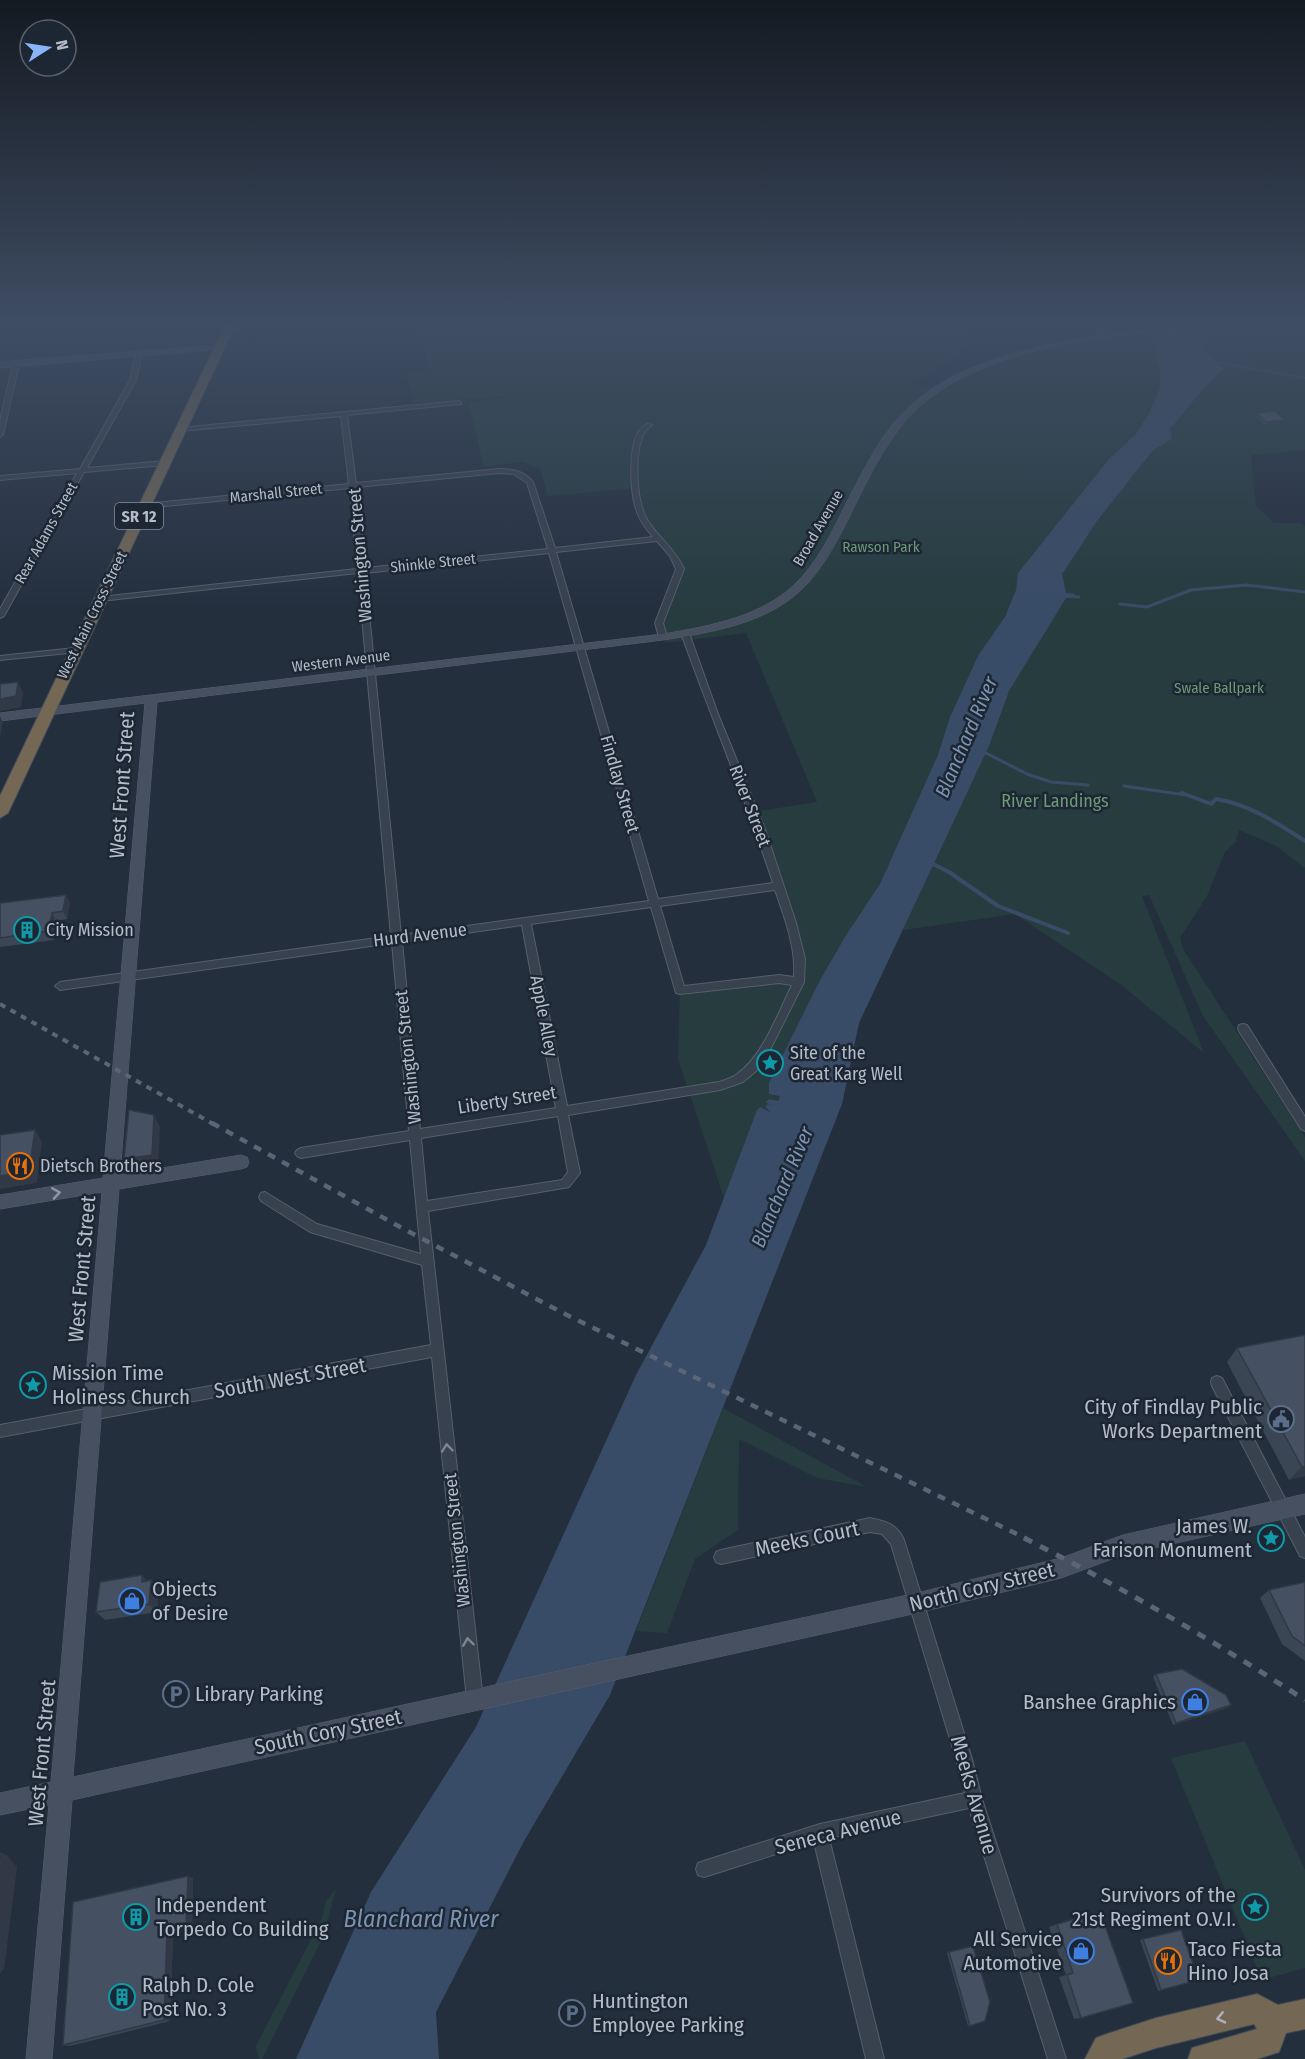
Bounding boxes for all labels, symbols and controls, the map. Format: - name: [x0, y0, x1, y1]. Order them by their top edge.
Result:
- north arrow: [18, 18, 78, 78]
- text: N: [52, 38, 72, 52]
- street label: Rear Adams Street: [11, 479, 81, 587]
- street label: Marshall Street: [229, 479, 323, 507]
- street label: Washington Street: [343, 487, 377, 623]
- street label: Broad Avenue: [789, 487, 847, 569]
- road number: SR 12: [115, 503, 163, 529]
- park label: Rawson Park: [842, 538, 920, 556]
- street label: West Main Cross Street: [53, 548, 131, 682]
- street label: Shinkle Street: [389, 550, 477, 576]
- street label: Western Avenue: [291, 646, 391, 676]
- water label: Blanchard River: [930, 672, 1003, 801]
- park label: Swale Ballpark: [1174, 679, 1264, 697]
- street label: West Front Street: [104, 710, 140, 859]
- street label: Findlay Street: [596, 733, 644, 836]
- street label: River Street: [724, 762, 776, 850]
- park label: River Landings: [1001, 790, 1109, 812]
- building icon: City Mission: [12, 915, 42, 945]
- street label: Hurd Avenue: [372, 918, 468, 952]
- place label: City Mission: [46, 919, 134, 941]
- street label: Apple Alley: [525, 974, 563, 1058]
- street label: Washington Street: [390, 989, 426, 1125]
- place label: Site of the Great Karg Well: [790, 1042, 903, 1085]
- place icon: Site of the Great Karg Well: [755, 1048, 785, 1078]
- street label: Liberty Street: [456, 1081, 558, 1119]
- water label: Blanchard River: [746, 1122, 819, 1251]
- restaurant icon: Dietsch Brothers: [5, 1151, 35, 1181]
- place label: Dietsch Brothers: [40, 1155, 162, 1177]
- one-way arrow: [51, 1187, 61, 1199]
- street label: West Front Street: [63, 1194, 101, 1344]
- street label: South West Street: [212, 1352, 368, 1404]
- place label: Mission Time Holiness Church: [52, 1360, 190, 1410]
- place icon: Mission Time Holiness Church: [18, 1370, 48, 1400]
- place label: City of Findlay Public Works Department: [1084, 1394, 1262, 1444]
- public building icon: City of Findlay Public Works Department: [1266, 1404, 1296, 1434]
- one-way arrow: [441, 1443, 454, 1452]
- street label: Washington Street: [439, 1472, 475, 1608]
- place label: James W. Farison Monument: [1093, 1513, 1252, 1563]
- street label: Meeks Court: [753, 1515, 862, 1563]
- place icon: James W. Farison Monument: [1256, 1523, 1286, 1553]
- street label: North Cory Street: [907, 1556, 1057, 1618]
- place label: Objects of Desire: [152, 1576, 228, 1626]
- shop icon: Objects of Desire: [117, 1586, 147, 1616]
- one-way arrow: [463, 1637, 475, 1646]
- street label: West Front Street: [23, 1678, 61, 1828]
- parking icon: Library Parking: [161, 1679, 191, 1709]
- place label: Library Parking: [195, 1681, 323, 1707]
- shop icon: Banshee Graphics: [1180, 1687, 1210, 1717]
- place label: Banshee Graphics: [1023, 1689, 1176, 1715]
- street label: South Cory Street: [252, 1704, 404, 1760]
- street label: Meeks Avenue: [945, 1733, 1003, 1857]
- street label: Seneca Avenue: [772, 1804, 904, 1860]
- place label: Survivors of the 21st Regiment O.V.I.: [1072, 1882, 1236, 1932]
- place label: Independent Torpedo Co Building: [156, 1892, 329, 1942]
- place icon: Survivors of the 21st Regiment O.V.I.: [1240, 1892, 1270, 1922]
- building icon: Independent Torpedo Co Building: [121, 1902, 151, 1932]
- water label: Blanchard River: [344, 1905, 499, 1933]
- place label: All Service Automotive: [963, 1926, 1062, 1976]
- shop icon: All Service Automotive: [1066, 1936, 1096, 1966]
- place label: Taco Fiesta Hino Josa: [1188, 1936, 1282, 1986]
- restaurant icon: Taco Fiesta Hino Josa: [1153, 1946, 1183, 1976]
- place label: Ralph D. Cole Post No. 3: [142, 1972, 254, 2022]
- building icon: Ralph D. Cole Post No. 3: [107, 1982, 137, 2012]
- place label: Huntington Employee Parking: [592, 1988, 744, 2038]
- parking icon: Huntington Employee Parking: [557, 1998, 587, 2028]
- one-way arrow: [1216, 2010, 1226, 2023]

